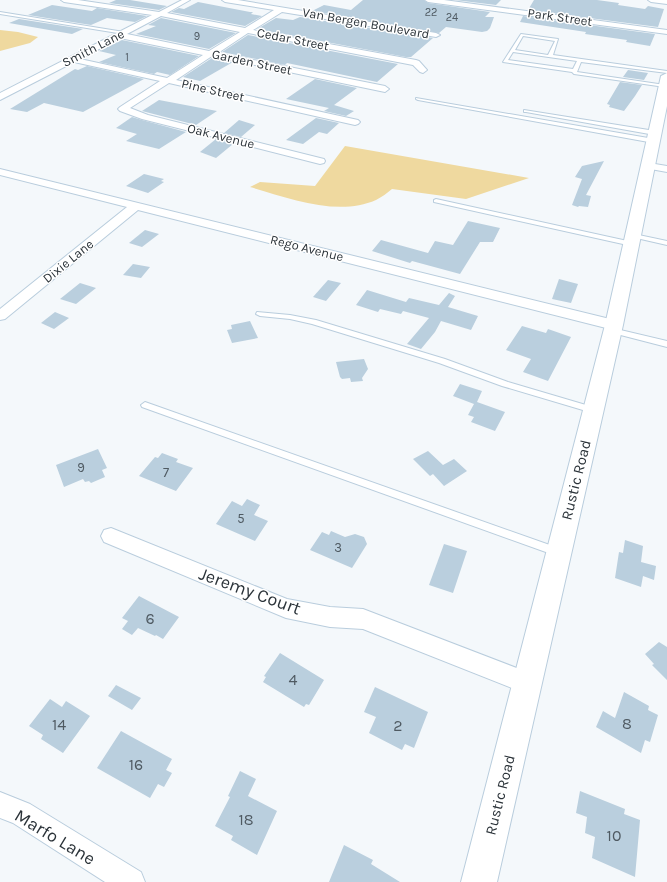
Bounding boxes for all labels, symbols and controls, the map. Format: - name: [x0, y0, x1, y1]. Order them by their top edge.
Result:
- street label: Van Bergen Boulevard: [301, 4, 431, 42]
- street label: Park Street: [527, 5, 593, 29]
- house number: 22: [425, 6, 437, 19]
- house number: 24: [446, 11, 458, 24]
- street label: Cedar Street: [256, 25, 330, 53]
- street label: Smith Lane: [60, 26, 127, 70]
- house number: 9: [194, 30, 200, 43]
- street label: Garden Street: [211, 46, 293, 78]
- house number: 1: [125, 51, 129, 64]
- street label: Pine Street: [180, 75, 246, 105]
- street label: Oak Avenue: [186, 120, 256, 152]
- street label: Rego Avenue: [269, 232, 345, 264]
- street label: Dixie Lane: [40, 236, 96, 286]
- street label: Rustic Road: [557, 438, 595, 522]
- house number: 9: [77, 460, 85, 475]
- house number: 7: [163, 465, 169, 480]
- house number: 5: [237, 511, 245, 526]
- house number: 3: [334, 540, 342, 555]
- street label: Jeremy Court: [196, 562, 304, 620]
- house number: 6: [145, 609, 155, 628]
- house number: 4: [289, 670, 298, 689]
- house number: 8: [622, 714, 632, 733]
- house number: 14: [52, 715, 66, 734]
- house number: 2: [393, 716, 403, 735]
- street label: Rustic Road: [481, 753, 519, 837]
- house number: 16: [129, 755, 143, 774]
- street label: Marfo Lane: [11, 804, 99, 870]
- house number: 18: [238, 810, 254, 829]
- house number: 10: [607, 826, 621, 845]

